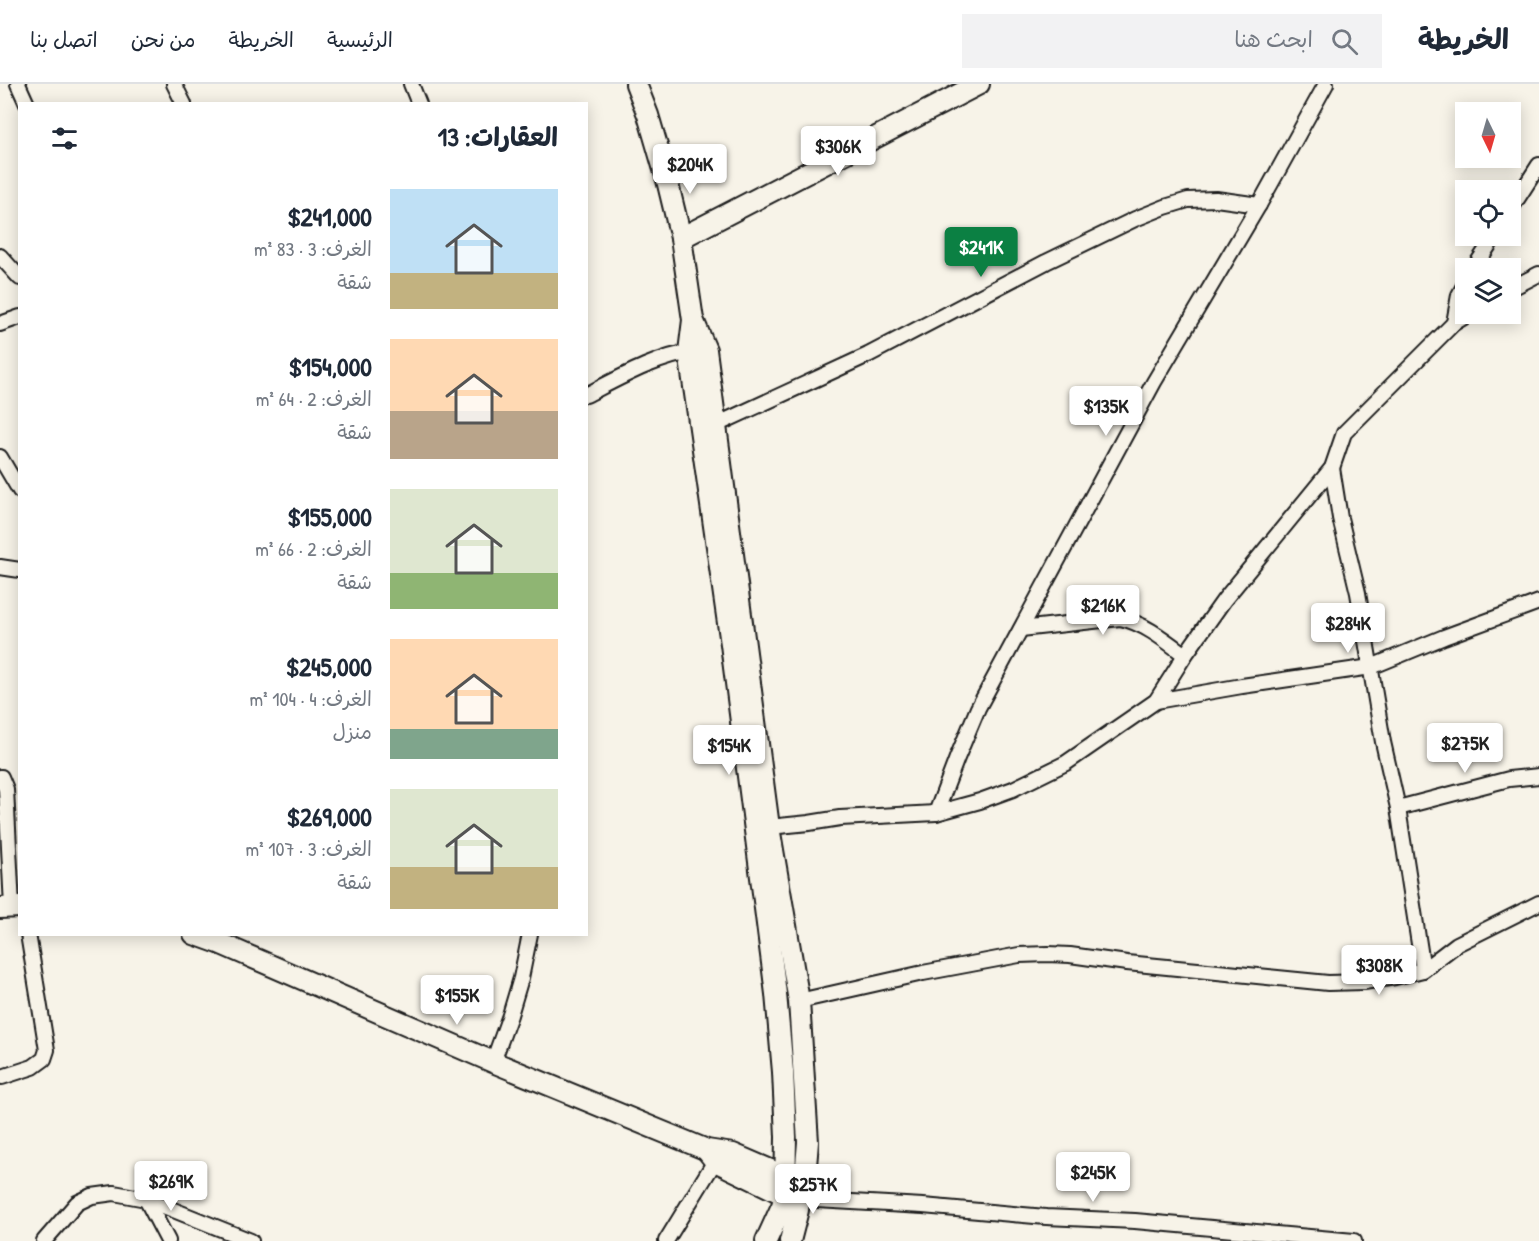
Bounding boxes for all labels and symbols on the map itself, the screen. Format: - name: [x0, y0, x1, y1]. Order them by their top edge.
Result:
- north arrow: [1455, 102, 1521, 168]
- pin: $306K: [796, 126, 880, 177]
- pin: $204K: [648, 144, 732, 195]
- pin: $241K: [939, 227, 1023, 278]
- pin: $135K: [1064, 386, 1148, 437]
- pin: $216K: [1061, 585, 1145, 636]
- pin: $284K: [1306, 603, 1390, 654]
- pin: $275K: [1423, 723, 1507, 774]
- pin: $154K: [687, 725, 771, 776]
- pin: $308K: [1337, 945, 1421, 996]
- pin: $155K: [415, 975, 499, 1026]
- pin: $245K: [1051, 1152, 1135, 1203]
- pin: $269K: [129, 1161, 213, 1212]
- pin: $257K: [771, 1164, 855, 1215]

